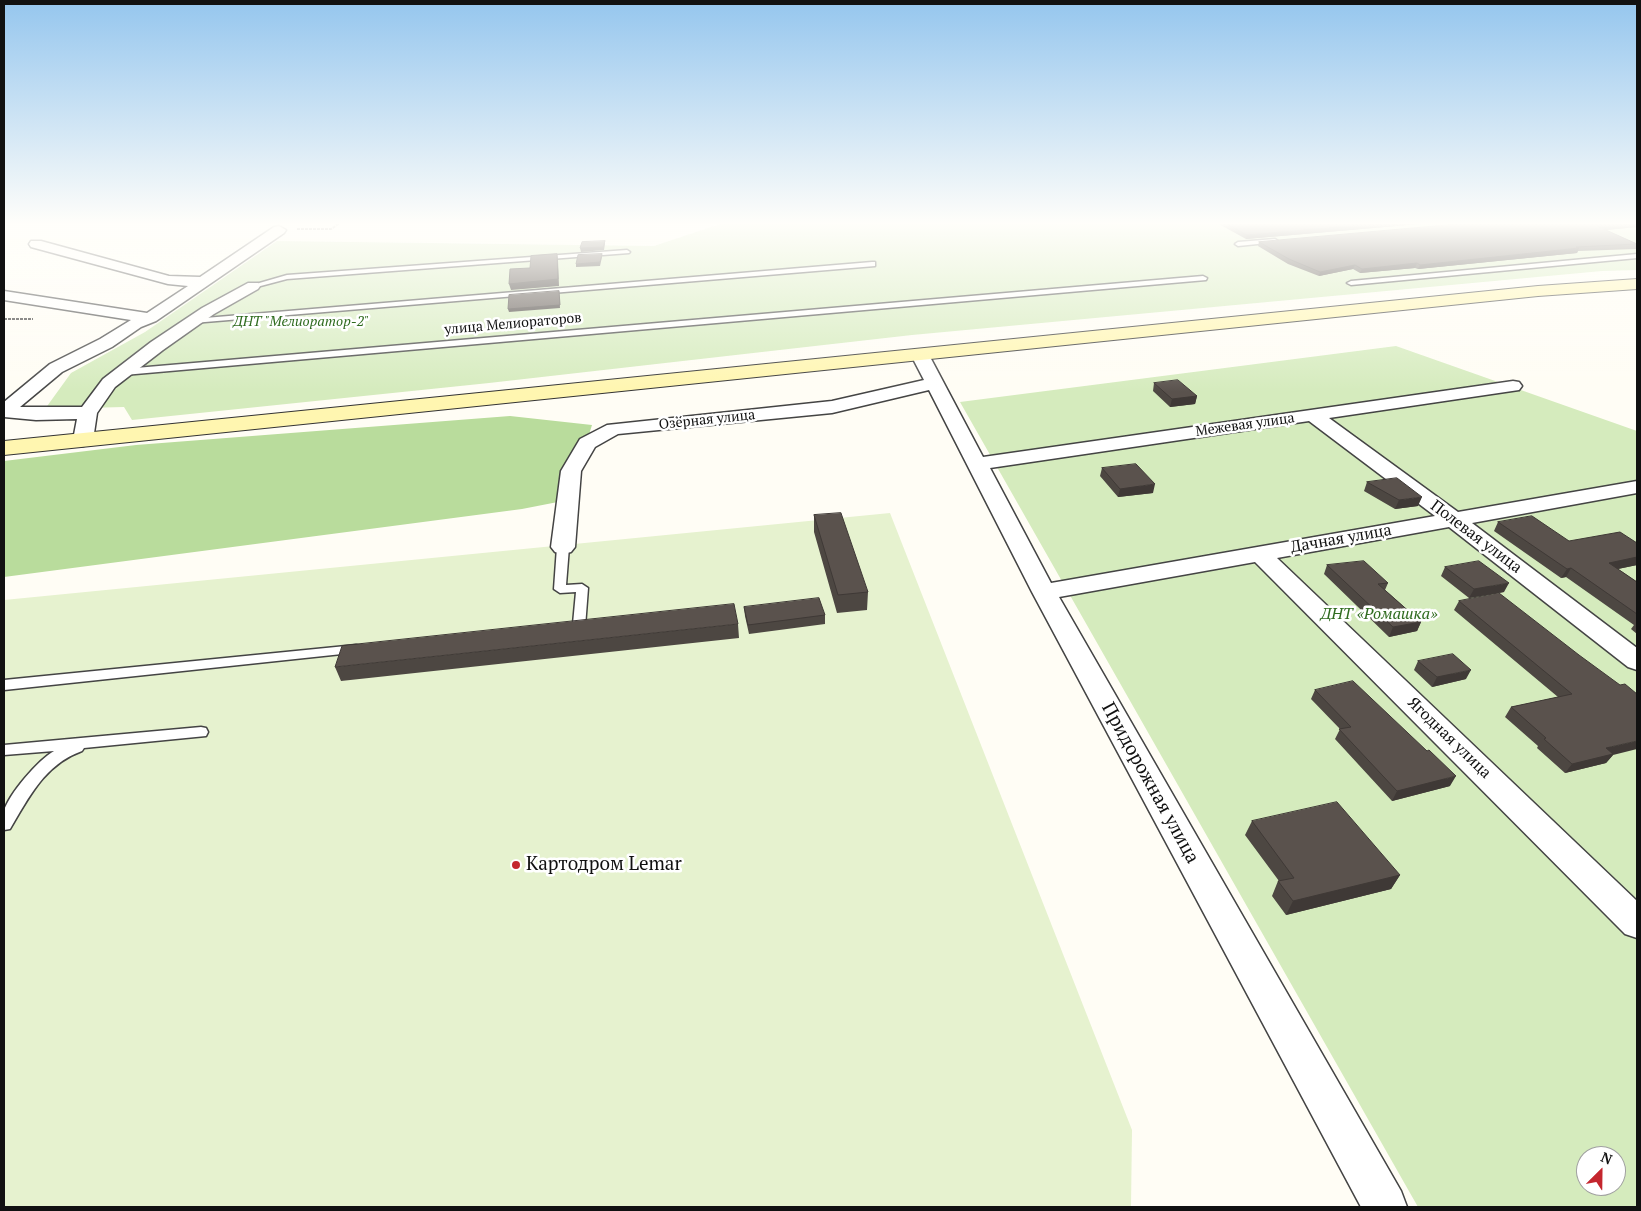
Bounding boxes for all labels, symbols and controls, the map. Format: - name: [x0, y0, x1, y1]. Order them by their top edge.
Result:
- street label: улица Мелиораторов: [444, 310, 582, 338]
- park label: ДНТ "Мелиоратор-2": [233, 314, 369, 330]
- street label: Озёрная улица: [658, 407, 756, 433]
- street label: Межевая улица: [1194, 410, 1296, 440]
- street label: Полевая улица: [1426, 496, 1526, 578]
- street label: Дачная улица: [1289, 521, 1393, 557]
- park label: ДНТ «Ромашка»: [1320, 604, 1438, 624]
- street label: Ягодная улица: [1403, 693, 1495, 783]
- street label: Придорожная улица: [1096, 699, 1204, 867]
- place label: Картодром Lemar: [526, 854, 682, 876]
- marker: Картодром Lemar: [510, 859, 522, 871]
- north arrow: [1576, 1146, 1626, 1196]
- text: N: [1598, 1147, 1615, 1168]

